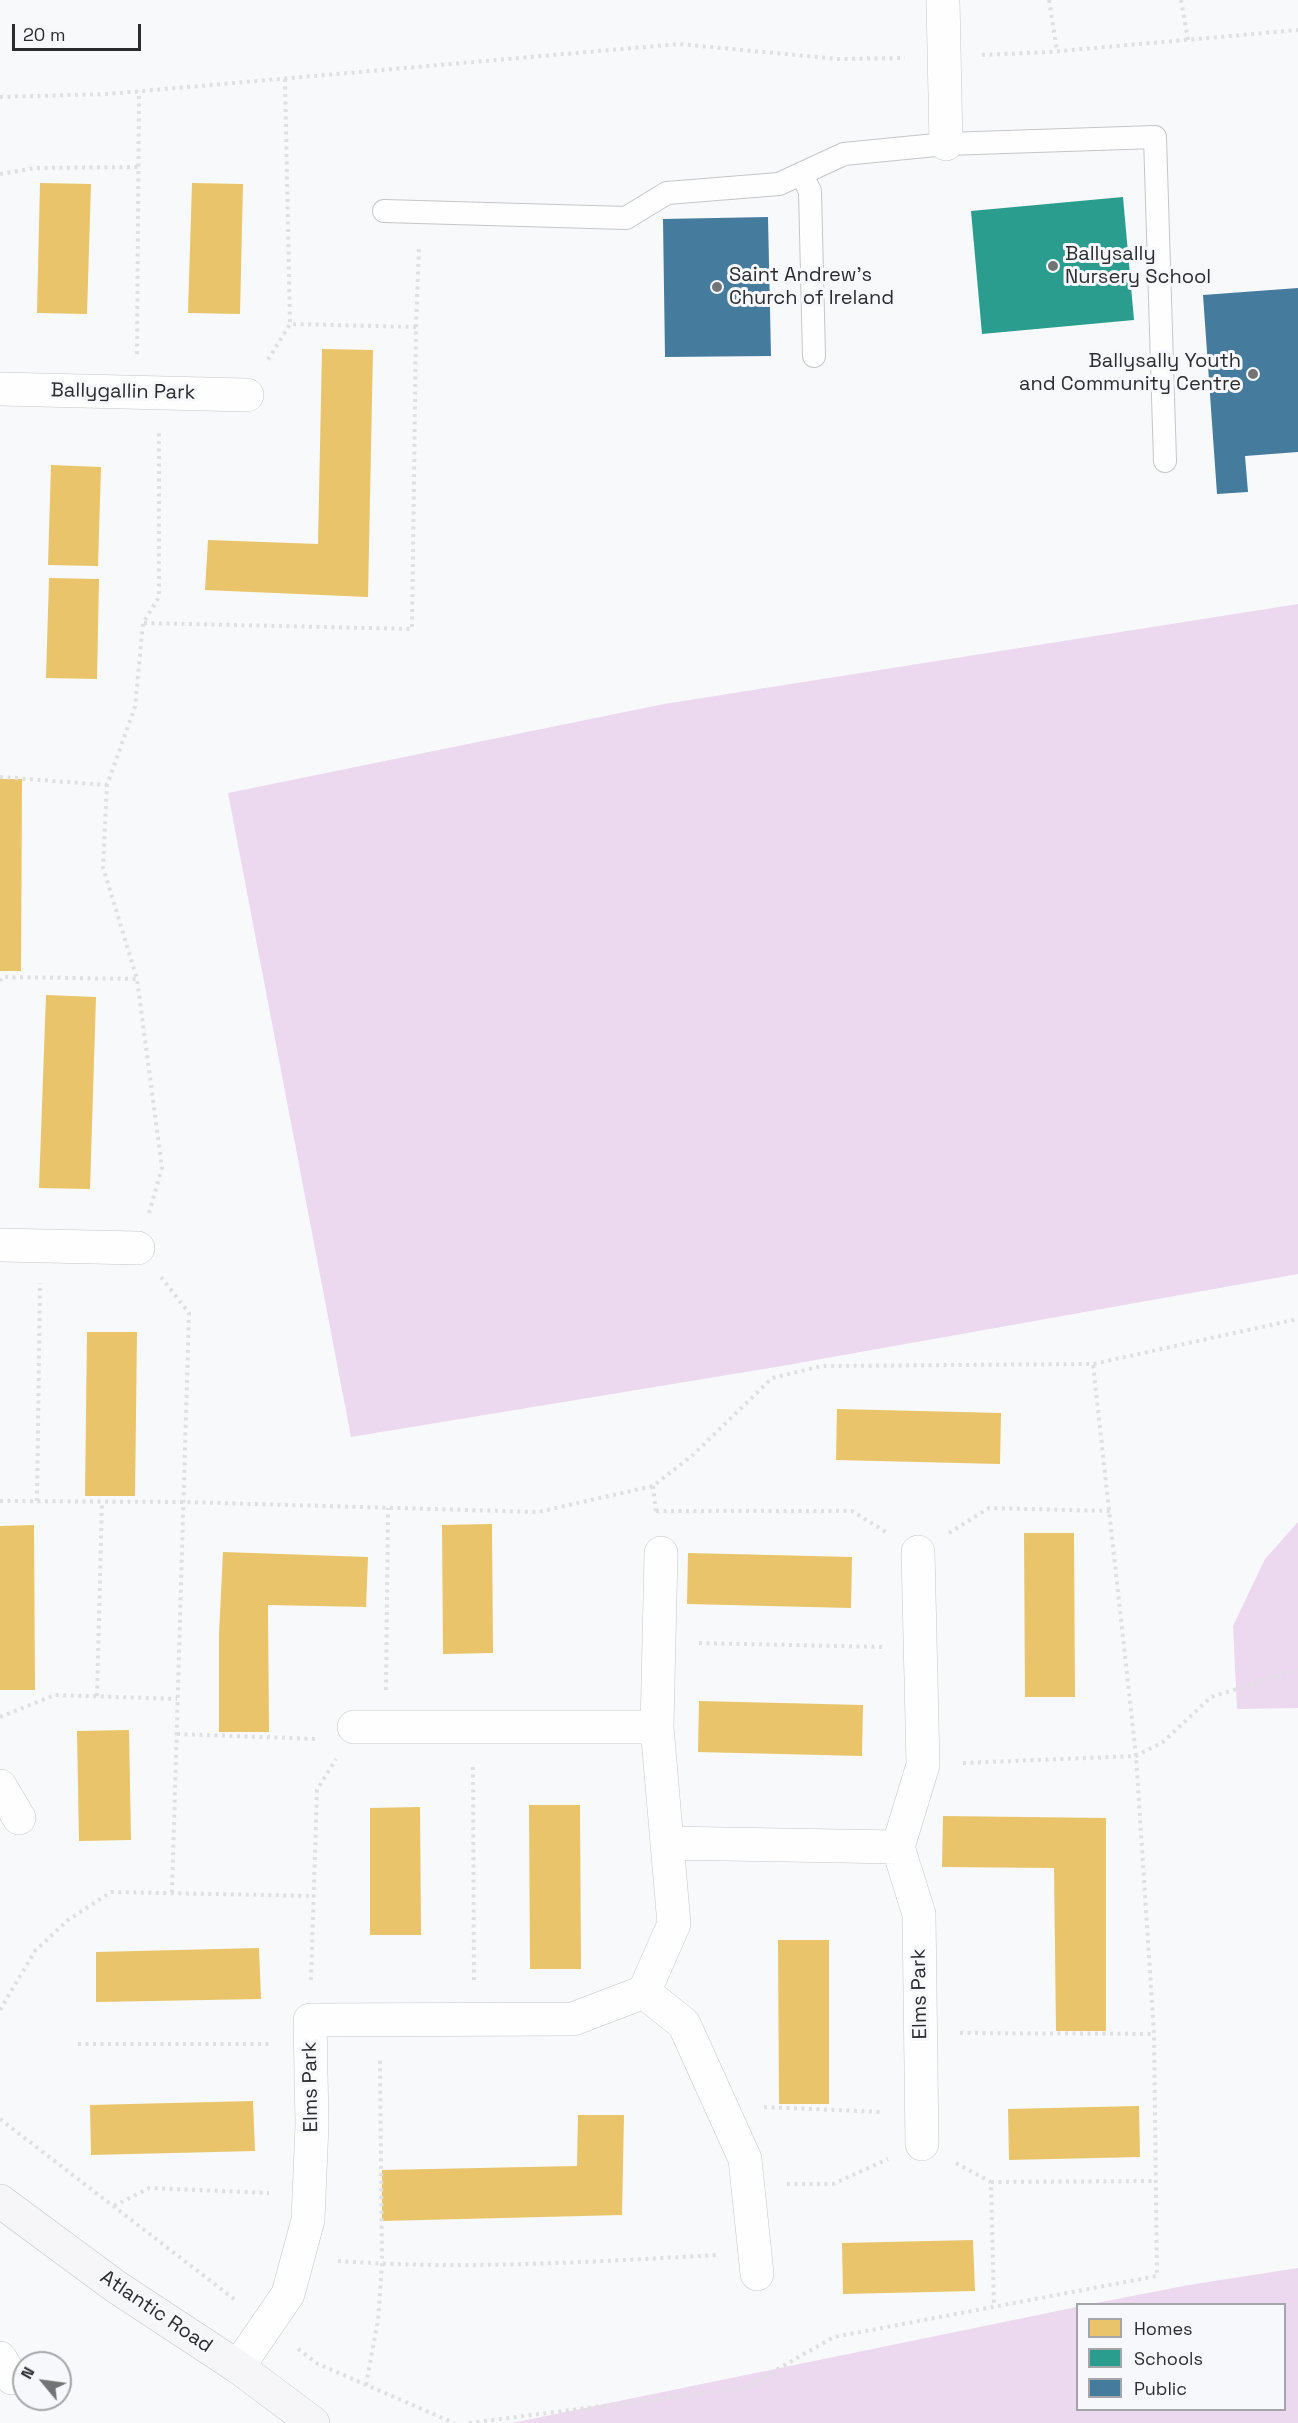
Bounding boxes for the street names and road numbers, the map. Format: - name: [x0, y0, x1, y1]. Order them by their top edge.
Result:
- street label: Ballygallin Park: [50, 379, 196, 405]
- street label: Elms Park: [907, 1948, 933, 2040]
- street label: Elms Park: [298, 2041, 324, 2133]
- street label: Atlantic Road: [95, 2266, 217, 2358]

